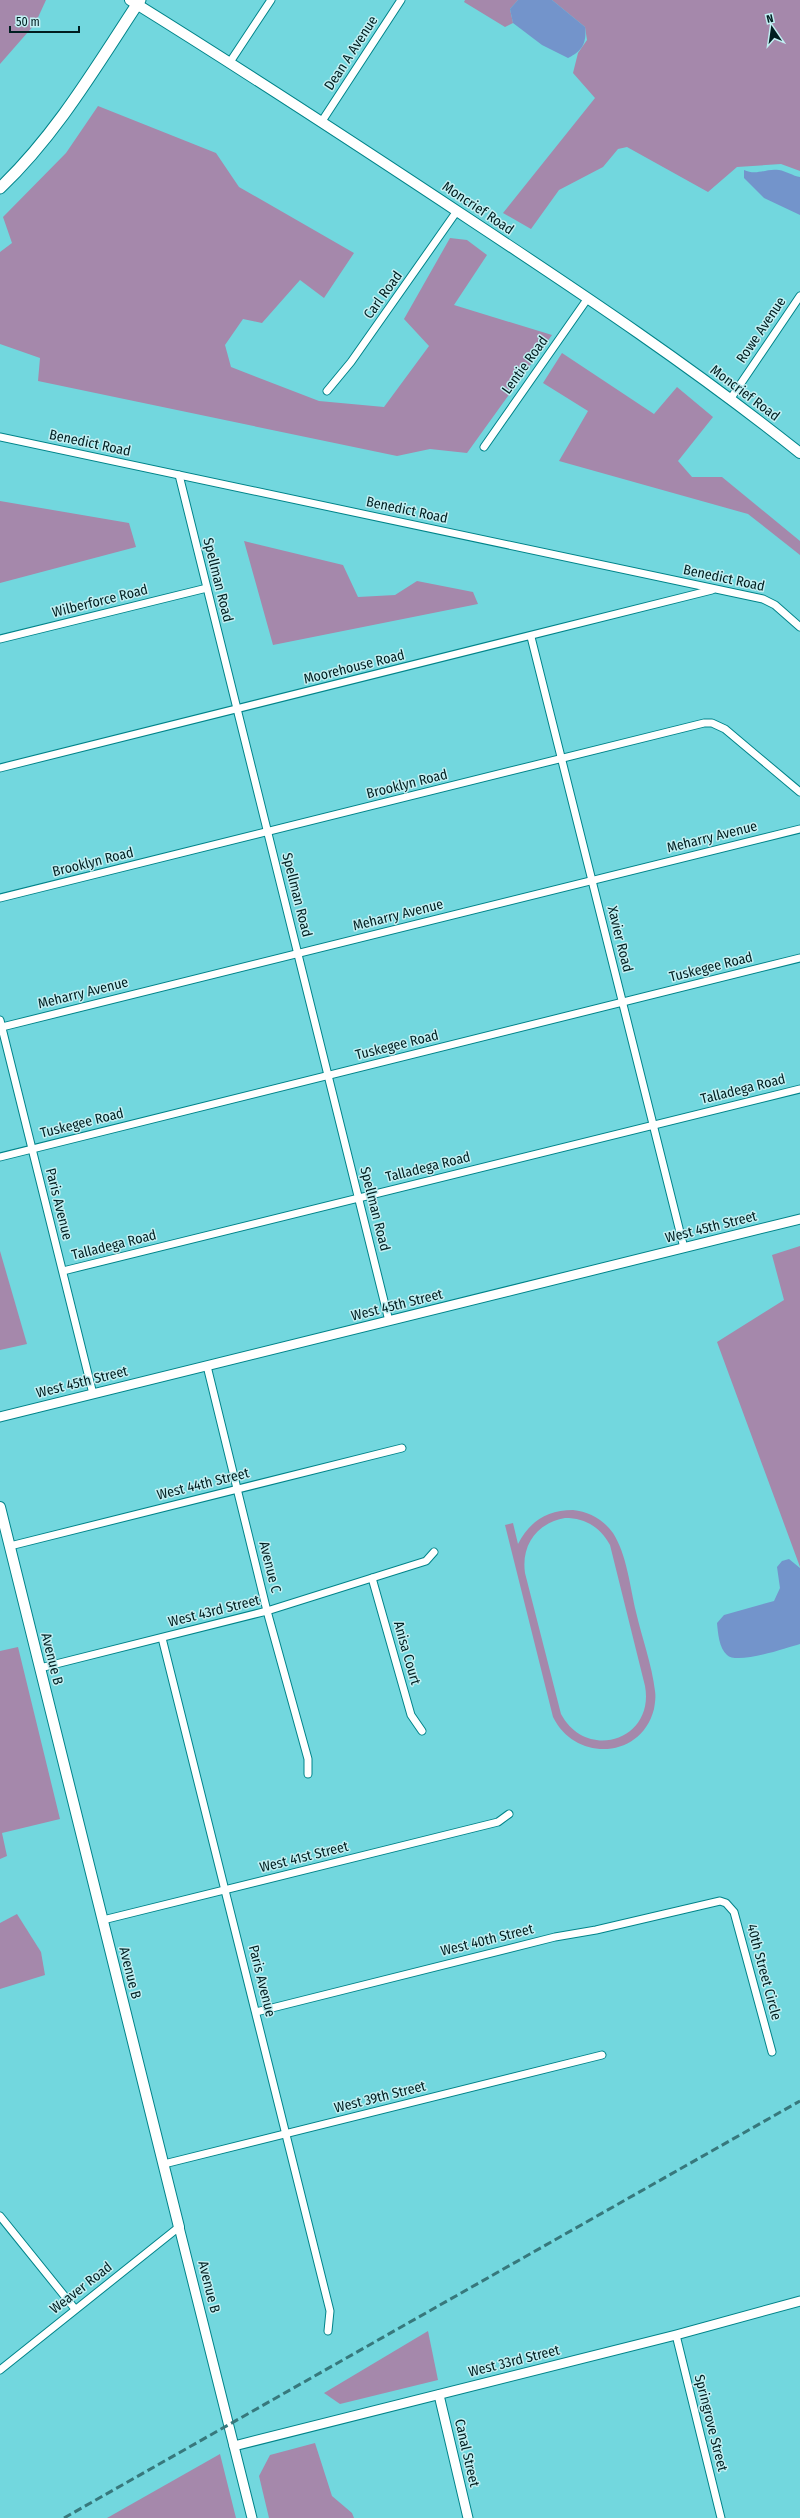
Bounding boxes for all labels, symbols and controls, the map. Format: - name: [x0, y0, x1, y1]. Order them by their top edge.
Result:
- scale bar: [10, 8, 79, 34]
- north arrow: [752, 8, 792, 48]
- text: N: [765, 12, 775, 26]
- street label: Dean A Avenue: [321, 13, 381, 93]
- text: 50 m: [16, 15, 40, 29]
- street label: Moncrief Road: [439, 178, 517, 238]
- street label: Carl Road: [360, 268, 406, 322]
- street label: Rowe Avenue: [733, 294, 789, 366]
- street label: Lentie Road: [498, 333, 552, 397]
- street label: Moncrief Road: [707, 361, 783, 425]
- street label: Benedict Road: [48, 426, 132, 460]
- street label: Benedict Road: [365, 493, 449, 527]
- street label: Spellman Road: [199, 536, 237, 624]
- street label: Benedict Road: [682, 561, 766, 595]
- street label: Wilberforce Road: [50, 581, 150, 621]
- street label: Moorehouse Road: [302, 646, 406, 688]
- street label: Brooklyn Road: [365, 766, 449, 802]
- street label: Meharry Avenue: [665, 818, 759, 856]
- street label: Brooklyn Road: [51, 844, 135, 880]
- street label: Spellman Road: [278, 851, 316, 939]
- street label: Meharry Avenue: [351, 896, 445, 934]
- street label: Xavier Road: [604, 904, 636, 974]
- street label: Tuskegee Road: [668, 948, 754, 986]
- street label: Meharry Avenue: [36, 974, 130, 1012]
- street label: Tuskegee Road: [354, 1026, 440, 1064]
- street label: Talladega Road: [699, 1070, 787, 1108]
- street label: Tuskegee Road: [39, 1104, 125, 1142]
- street label: Talladega Road: [384, 1148, 472, 1186]
- street label: Spellman Road: [356, 1165, 394, 1253]
- street label: Paris Avenue: [42, 1166, 76, 1242]
- street label: West 45th Street: [663, 1207, 759, 1247]
- street label: Talladega Road: [70, 1226, 158, 1264]
- street label: West 45th Street: [349, 1285, 445, 1325]
- street label: West 45th Street: [34, 1362, 130, 1402]
- street label: West 44th Street: [155, 1464, 251, 1504]
- street label: Avenue C: [255, 1539, 285, 1595]
- street label: West 43rd Street: [166, 1591, 262, 1631]
- street label: Anisa Court: [390, 1619, 424, 1687]
- street label: Avenue B: [37, 1631, 67, 1687]
- street label: West 41st Street: [258, 1838, 351, 1876]
- street label: West 40th Street: [439, 1920, 535, 1960]
- street label: 40th Street Circle: [743, 1922, 785, 2022]
- street label: Paris Avenue: [245, 1943, 279, 2019]
- street label: Avenue B: [115, 1945, 145, 2001]
- street label: West 39th Street: [332, 2077, 428, 2117]
- street label: Weaver Road: [47, 2258, 115, 2318]
- street label: Avenue B: [194, 2259, 224, 2315]
- street label: West 33rd Street: [467, 2341, 562, 2381]
- street label: Springrove Street: [691, 2373, 731, 2474]
- street label: Canal Street: [451, 2417, 483, 2489]

